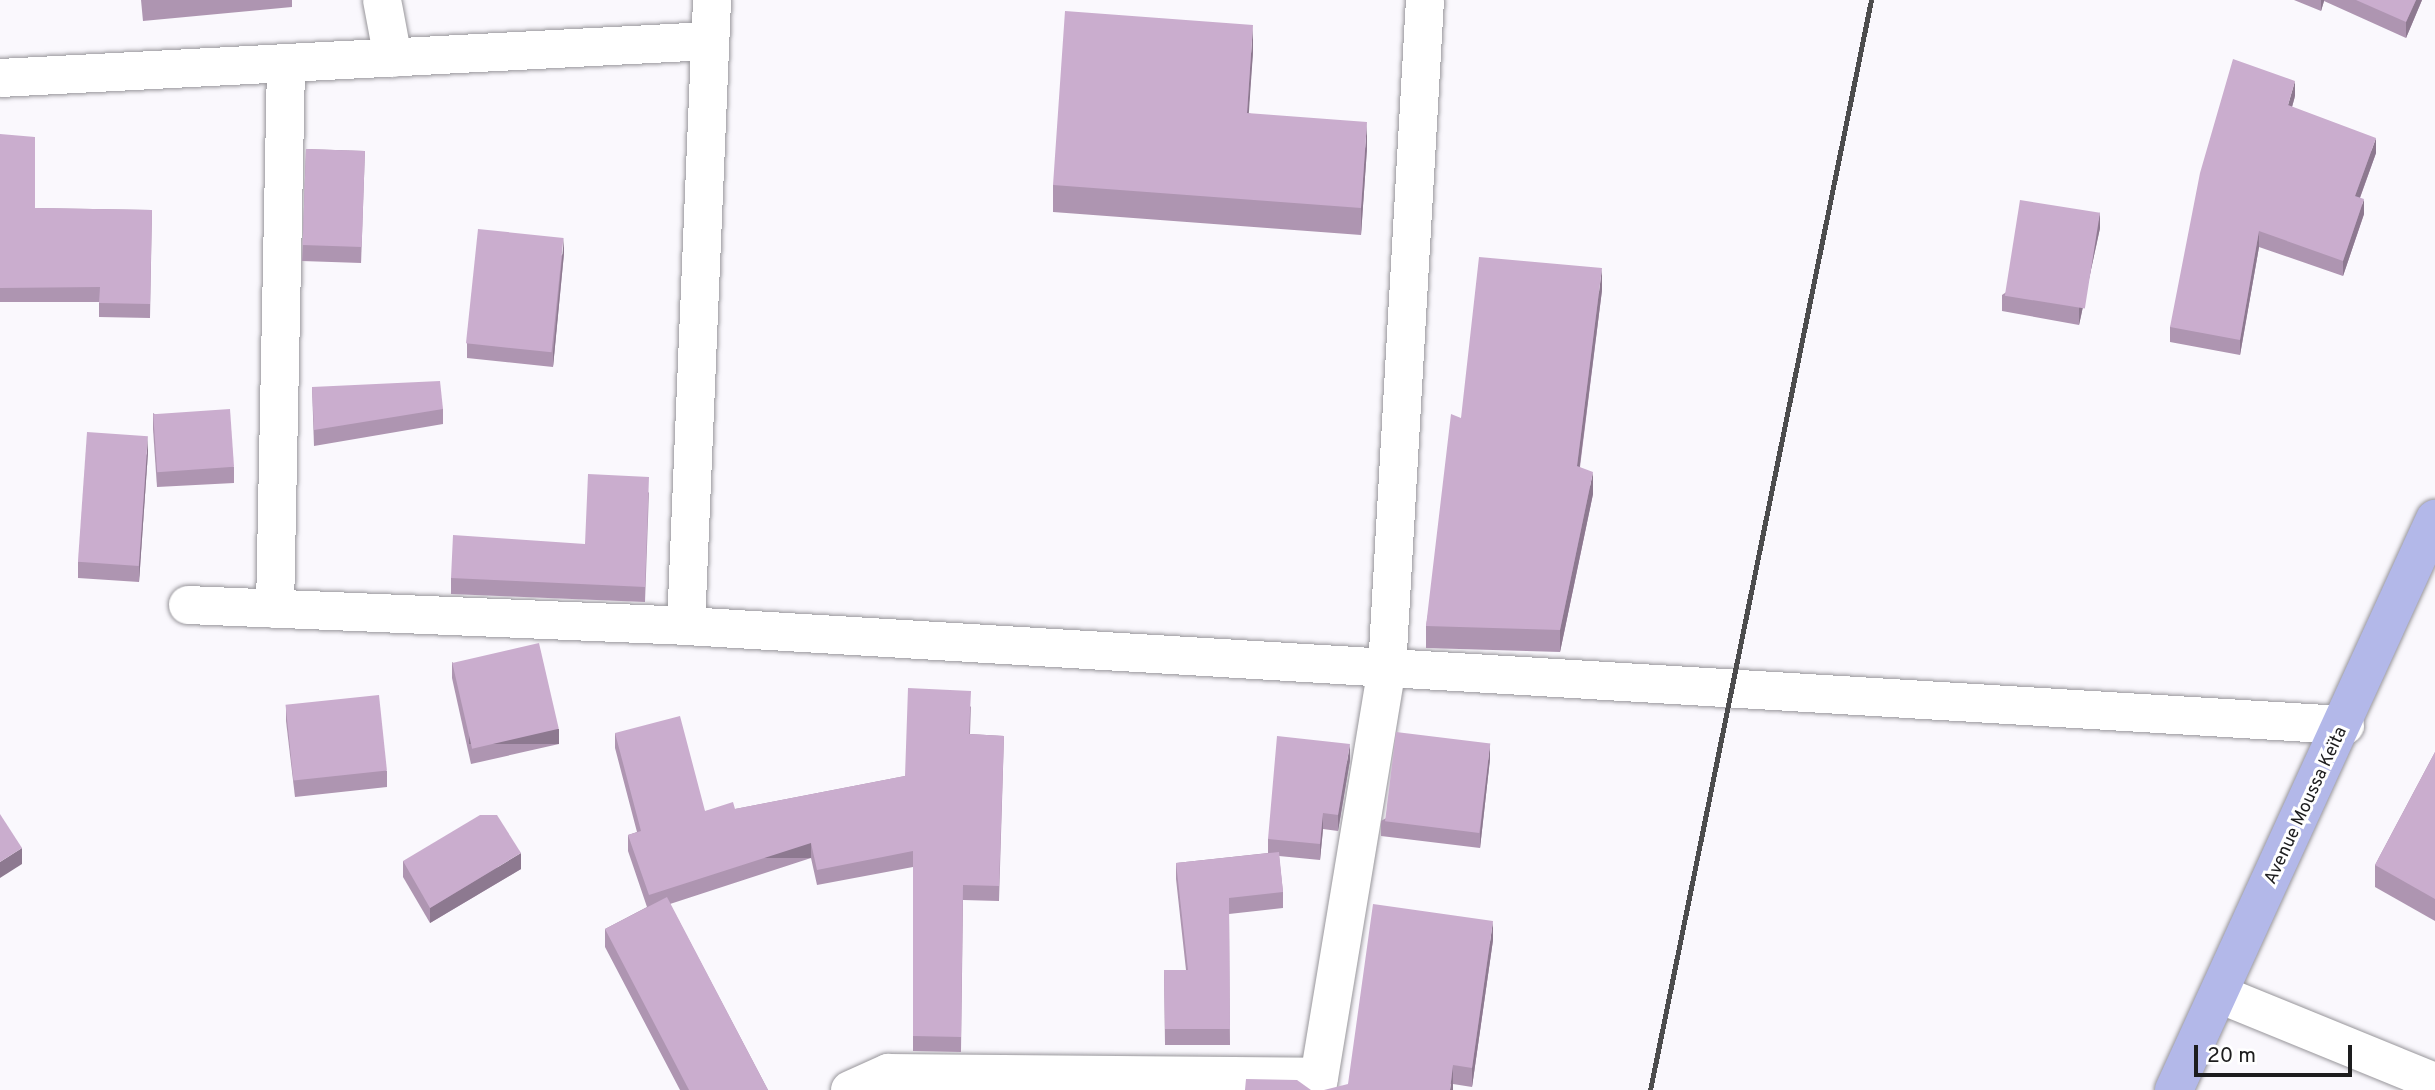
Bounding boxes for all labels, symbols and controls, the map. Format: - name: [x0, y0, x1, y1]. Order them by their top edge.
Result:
- street label: Avenue Moussa Keïta: [2261, 724, 2353, 888]
- scale bar: [2197, 1030, 2354, 1074]
- text: 20 m: [2207, 1043, 2256, 1070]

